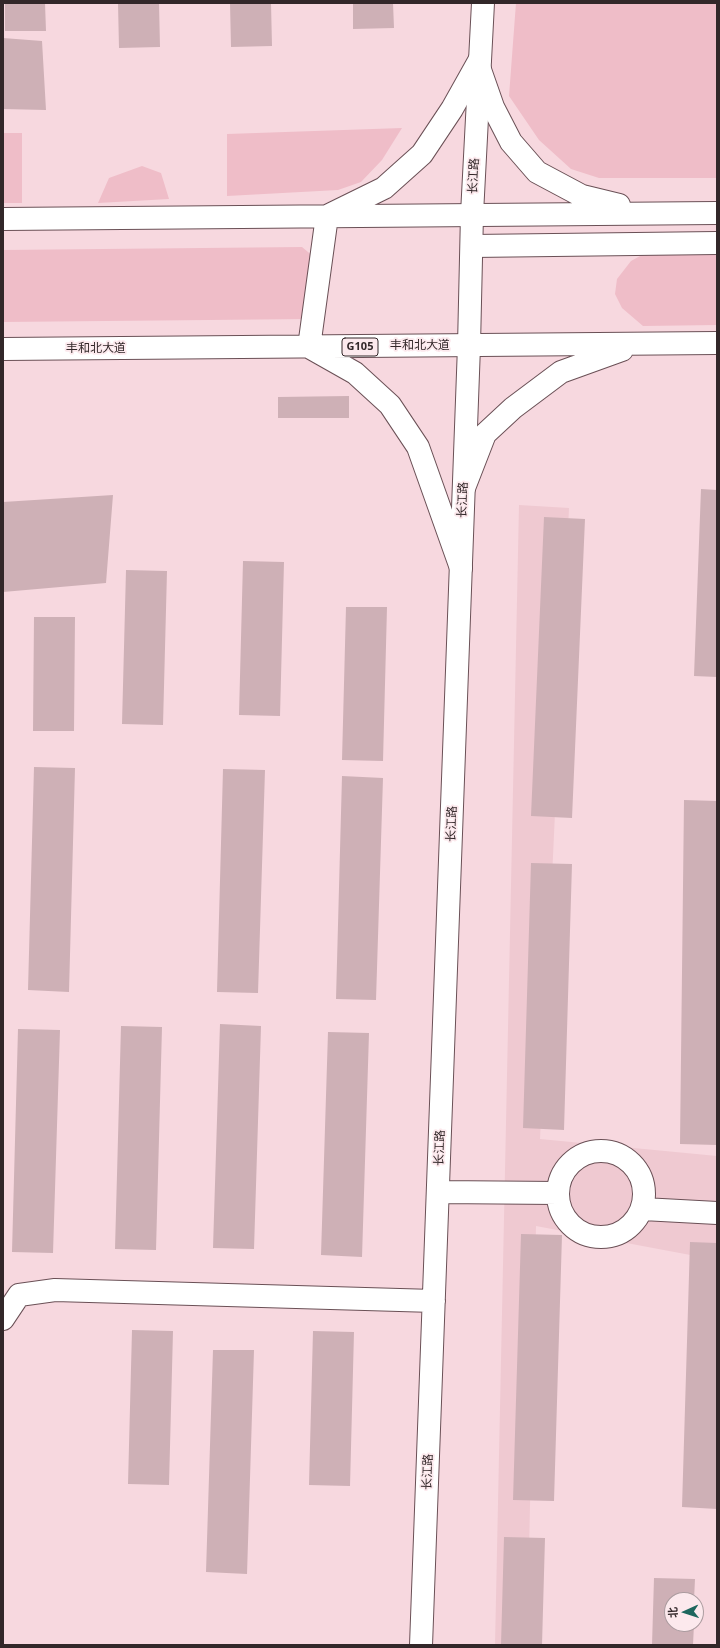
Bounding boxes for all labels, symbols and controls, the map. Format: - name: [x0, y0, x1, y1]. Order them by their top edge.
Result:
- street label: 长江路: [466, 158, 482, 194]
- road number: G105: [342, 338, 378, 356]
- street label: 丰和北大道: [390, 339, 450, 353]
- street label: 丰和北大道: [66, 342, 126, 356]
- street label: 长江路: [455, 482, 471, 518]
- street label: 长江路: [444, 806, 460, 842]
- street label: 长江路: [432, 1130, 448, 1166]
- street label: 长江路: [420, 1454, 436, 1490]
- north arrow: [664, 1592, 704, 1632]
- text: 北: [665, 1607, 680, 1618]

